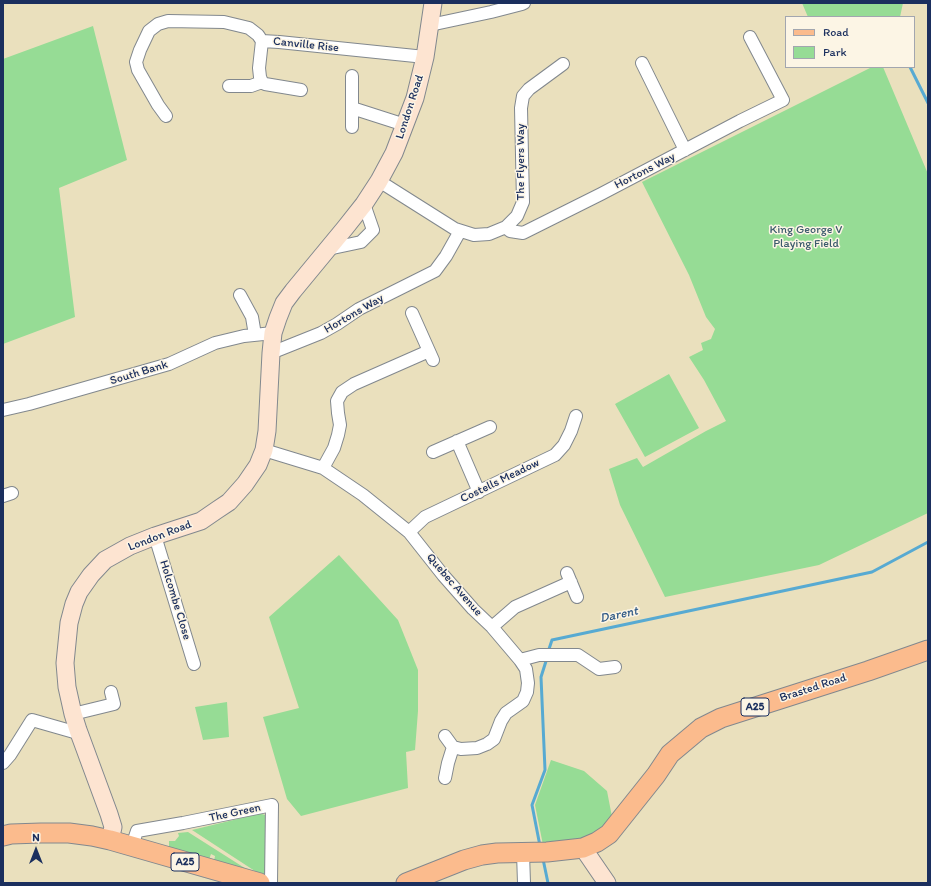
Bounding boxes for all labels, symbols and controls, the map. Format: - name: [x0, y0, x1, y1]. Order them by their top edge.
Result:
- legend: [785, 16, 915, 68]
- text: Road: [823, 25, 849, 39]
- street label: Canville Rise: [272, 34, 340, 56]
- text: Park: [823, 45, 847, 59]
- street label: London Road: [393, 73, 427, 141]
- street label: The Flyers Way: [514, 124, 528, 200]
- street label: Hortons Way: [612, 150, 678, 192]
- park label: King George V Playing Field: [770, 223, 842, 251]
- street label: Hortons Way: [322, 291, 386, 337]
- street label: South Bank: [108, 357, 170, 389]
- street label: Costells Meadow: [458, 456, 542, 506]
- street label: London Road: [126, 517, 194, 555]
- street label: Quebec Avenue: [423, 551, 485, 619]
- street label: Holcombe Close: [156, 558, 194, 642]
- water label: Darent: [599, 603, 639, 627]
- street label: Brasted Road: [778, 670, 848, 706]
- road number: A25: [741, 698, 769, 716]
- street label: The Green: [208, 801, 262, 825]
- north arrow: [16, 830, 56, 870]
- text: N: [32, 831, 40, 844]
- road number: A25: [171, 853, 199, 871]

